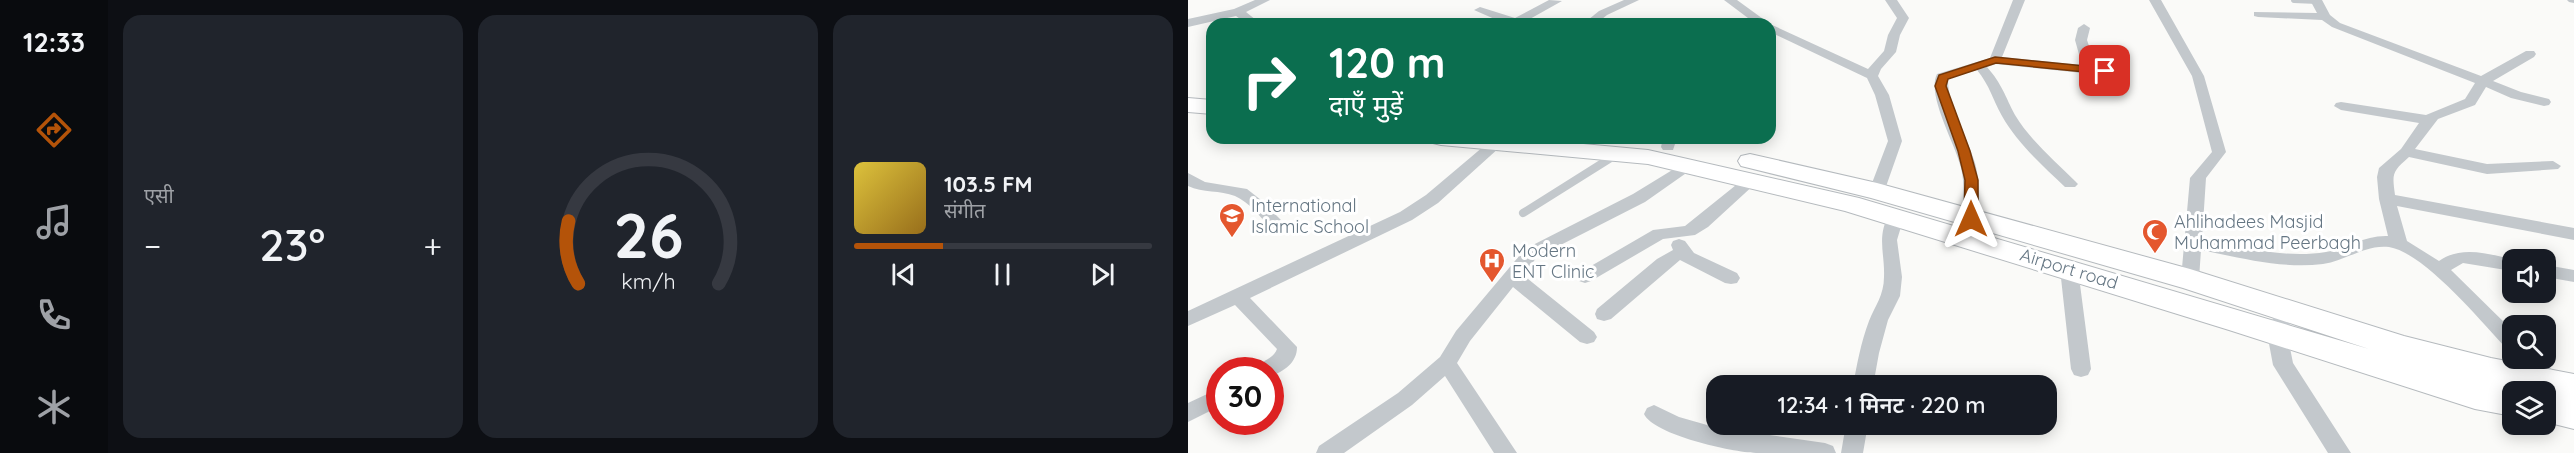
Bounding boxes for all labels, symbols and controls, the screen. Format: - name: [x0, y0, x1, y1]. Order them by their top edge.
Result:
- text: 12:33: [23, 25, 85, 59]
- text: 120 m: [1329, 36, 1446, 89]
- icon: right: [1230, 42, 1308, 120]
- pin: [2079, 45, 2130, 96]
- icon: arrive: [2088, 54, 2121, 87]
- text: दाएँ मुड़ें: [1329, 88, 1403, 122]
- icon: directions: [33, 109, 75, 151]
- text: 103.5 FM: [944, 170, 1033, 198]
- text: एसी: [144, 183, 174, 208]
- position arrow: [1939, 187, 2003, 251]
- place label: International Islamic School: [1251, 194, 1369, 238]
- text: 26: [613, 196, 683, 274]
- text: संगीत: [944, 198, 985, 223]
- icon: music: [33, 201, 75, 243]
- school or university icon: International Islamic School: [1217, 201, 1247, 239]
- place label: Ahlihadees Masjid Muhammad Peerbagh: [2174, 210, 2361, 254]
- text: 23°: [259, 216, 325, 272]
- mosque icon: Ahlihadees Masjid Muhammad Peerbagh: [2140, 217, 2170, 255]
- text: −: [144, 225, 161, 266]
- text: +: [423, 225, 442, 266]
- place label: Modern ENT Clinic: [1512, 239, 1594, 283]
- street label: Airport road: [2017, 243, 2121, 294]
- hospital icon: Modern ENT Clinic: [1477, 246, 1507, 284]
- map controls: [2502, 249, 2556, 435]
- button: sound: [2502, 249, 2556, 303]
- icon: previous: [887, 258, 920, 291]
- icon: pause: [986, 258, 1019, 291]
- icon: next: [1086, 258, 1119, 291]
- text: km/h: [621, 268, 675, 294]
- icon: phone: [33, 294, 75, 336]
- button: search: [2502, 315, 2556, 369]
- speed limit sign: 30: [1206, 357, 1284, 435]
- button: layers: [2502, 381, 2556, 435]
- icon: climate: [33, 386, 75, 428]
- text: 12:34 · 1 मिनट · 220 m: [1778, 391, 1986, 419]

